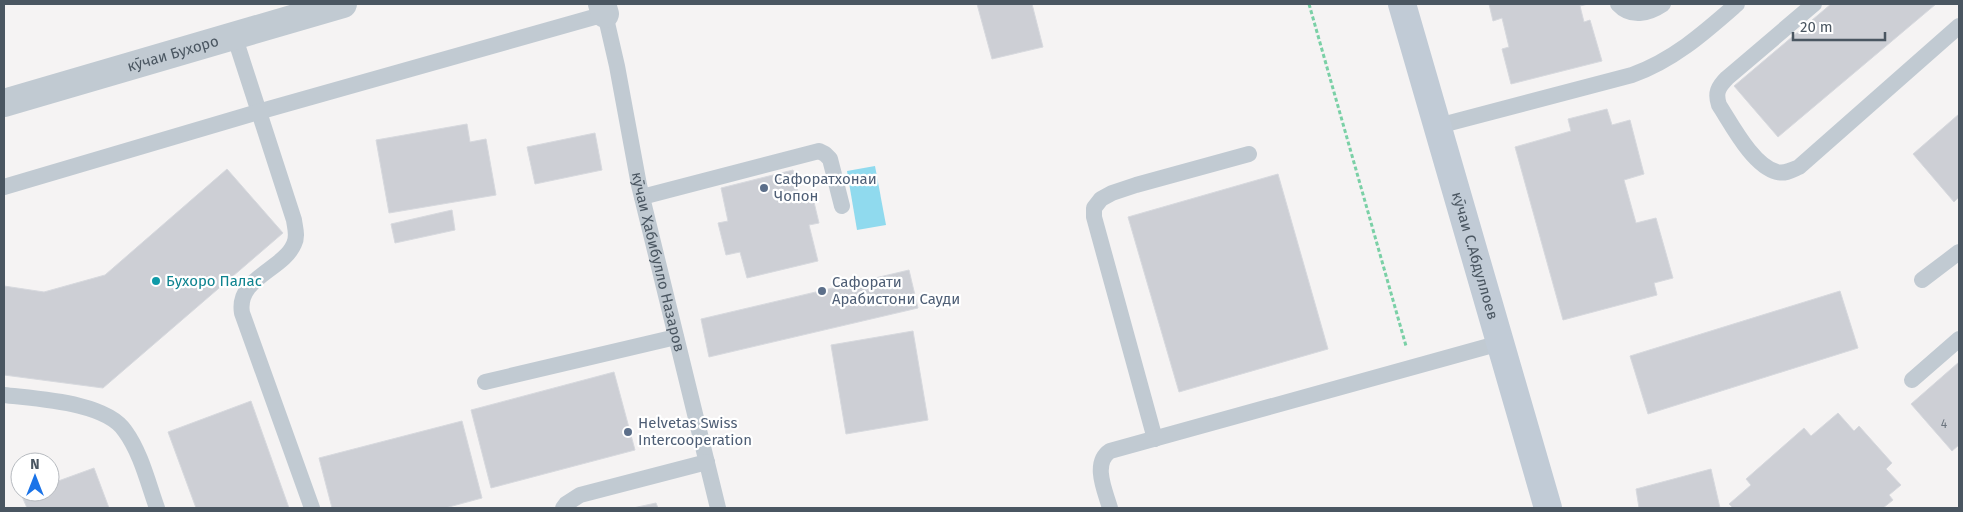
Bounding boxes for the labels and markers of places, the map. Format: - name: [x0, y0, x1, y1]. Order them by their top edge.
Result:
- place label: Сафоратхонаи Чопон: [774, 170, 877, 205]
- marker: Сафоратхонаи Чопон: [758, 182, 770, 194]
- place label: Бухоро Палас: [166, 272, 262, 290]
- place label: Сафорати Арабистони Сауди: [832, 273, 960, 308]
- marker: Бухоро Палас: [150, 275, 162, 287]
- marker: Сафорати Арабистони Сауди: [816, 285, 828, 297]
- place label: Helvetas Swiss Intercooperation: [638, 414, 752, 449]
- marker: Helvetas Swiss Intercooperation: [622, 426, 634, 438]

